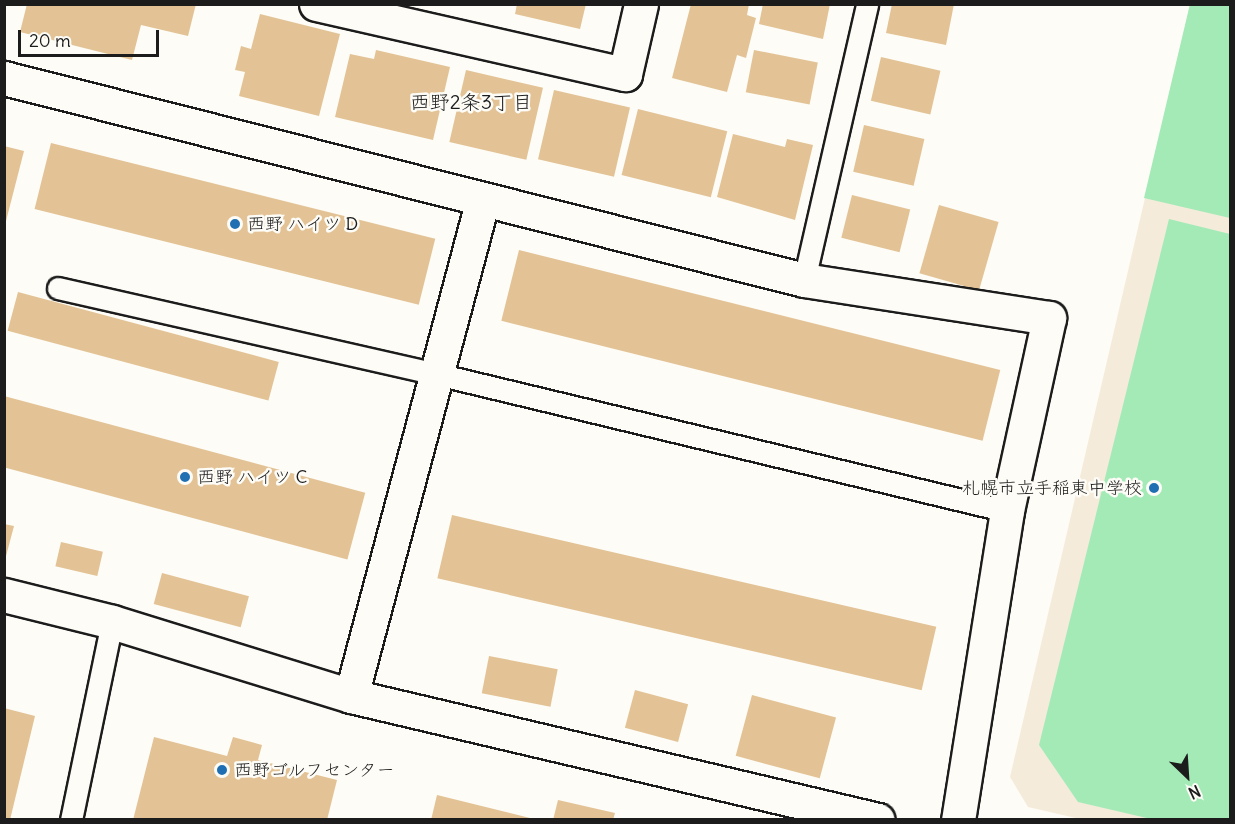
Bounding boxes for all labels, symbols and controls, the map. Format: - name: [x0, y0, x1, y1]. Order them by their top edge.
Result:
- scale bar: [21, 18, 162, 56]
- text: 20 m: [29, 29, 71, 52]
- district label: 西野2条3丁目: [410, 89, 532, 113]
- place label: 西野 ハイツ D: [247, 213, 358, 235]
- marker: 西野 ハイツ D: [228, 217, 242, 231]
- place label: 西野 ハイツ C: [197, 466, 307, 488]
- marker: 西野 ハイツ C: [178, 470, 192, 484]
- place label: 札幌市立手稲東中学校: [962, 477, 1142, 499]
- marker: 札幌市立手稲東中学校: [1147, 481, 1161, 495]
- north arrow: [1157, 746, 1217, 806]
- place label: 西野ゴルフセンター: [234, 759, 396, 781]
- marker: 西野ゴルフセンター: [215, 763, 229, 777]
- text: N: [1185, 781, 1204, 804]

